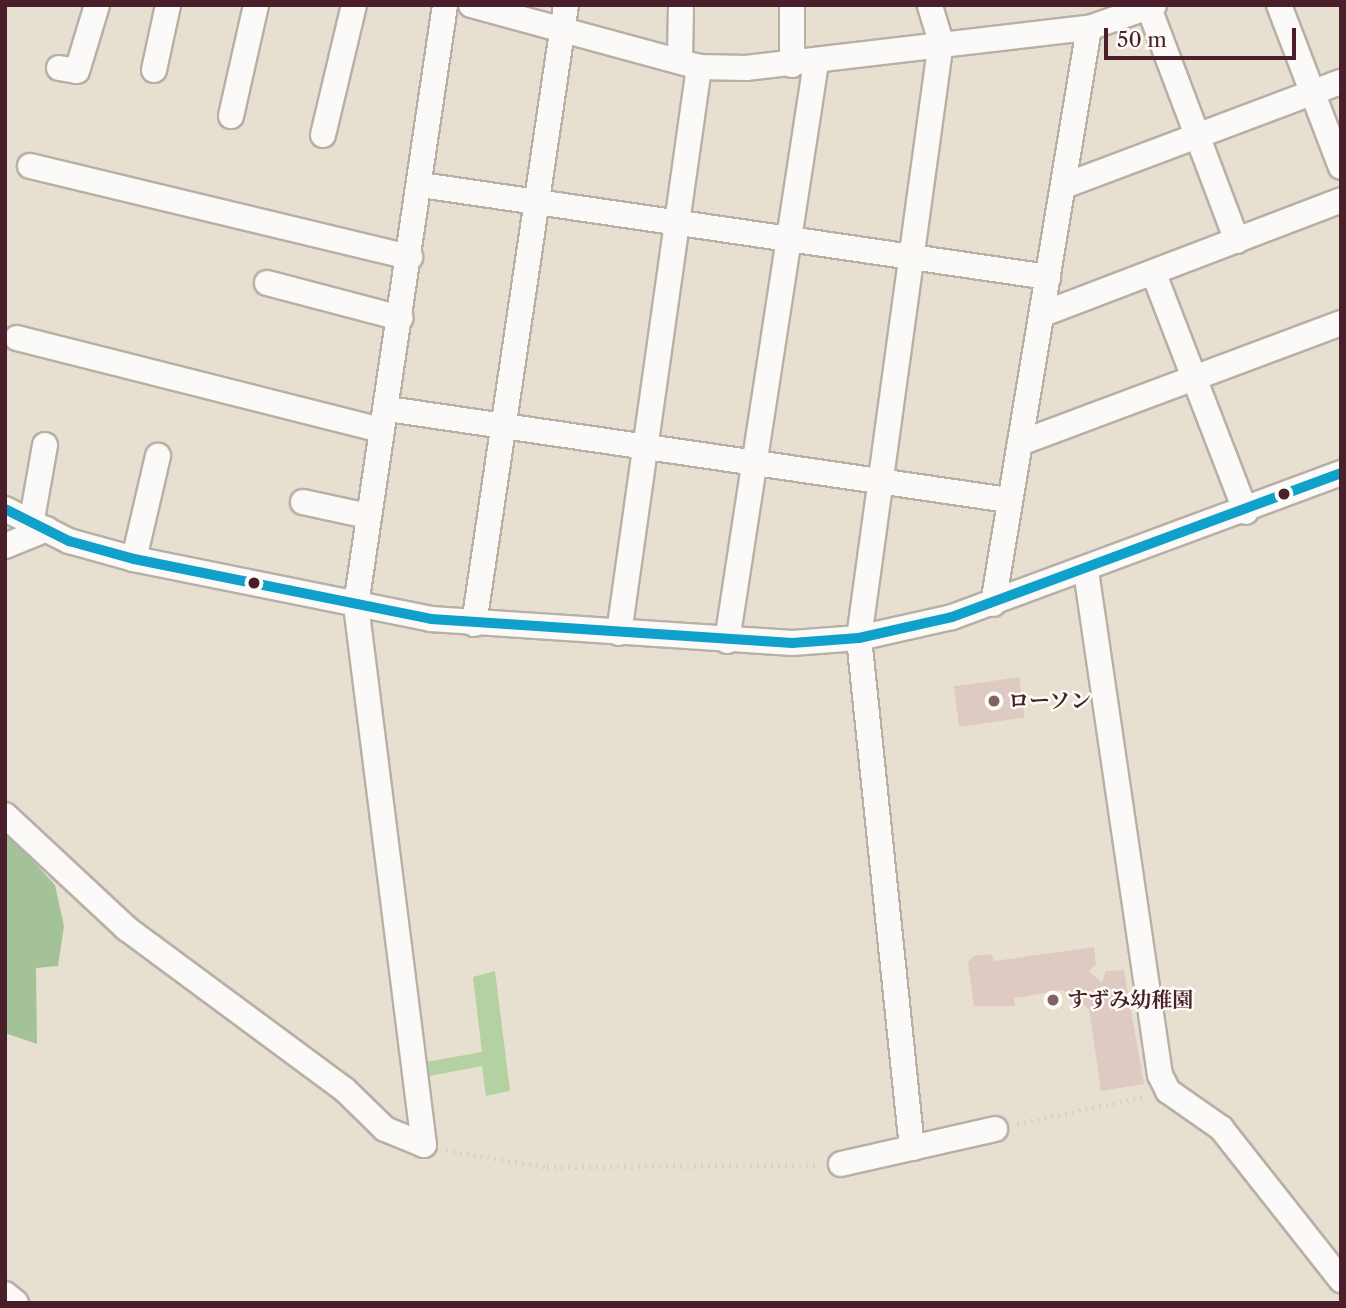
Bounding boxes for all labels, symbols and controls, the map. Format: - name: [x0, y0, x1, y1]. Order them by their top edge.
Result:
- scale bar: [1108, 14, 1300, 58]
- text: 50 m: [1117, 27, 1167, 52]
- unlabelled marker: [1277, 487, 1291, 501]
- unlabelled marker: [247, 576, 261, 590]
- place label: ローソン: [1008, 688, 1092, 714]
- marker: ローソン: [986, 693, 1002, 709]
- place label: すずみ幼稚園: [1067, 987, 1193, 1013]
- marker: すずみ幼稚園: [1045, 992, 1061, 1008]

